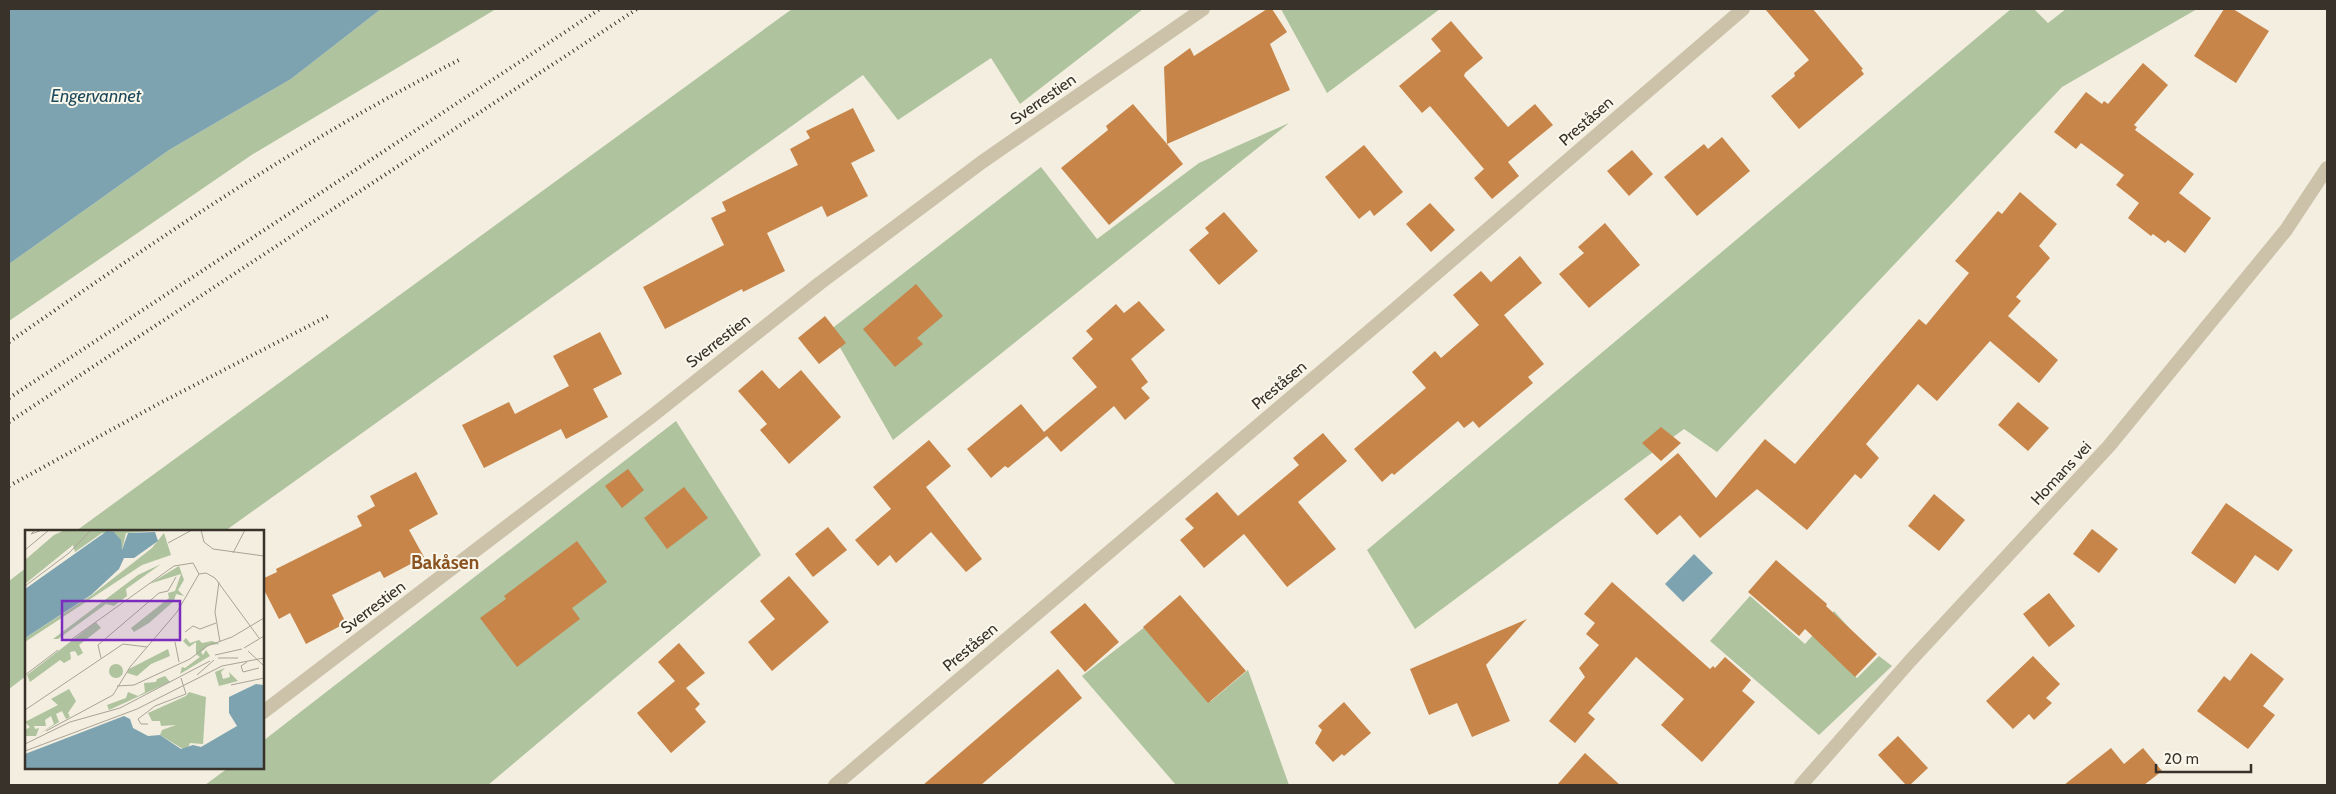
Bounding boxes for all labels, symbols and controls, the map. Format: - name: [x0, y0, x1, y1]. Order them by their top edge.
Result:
- street label: Sverrestien: [1007, 69, 1079, 128]
- water label: Engervannet: [51, 85, 142, 107]
- street label: Preståsen: [1555, 92, 1617, 150]
- street label: Sverrestien: [682, 310, 754, 372]
- street label: Preståsen: [1248, 357, 1310, 413]
- street label: Homans vei: [2027, 437, 2095, 509]
- inset map: [25, 530, 264, 769]
- district label: Bakåsen: [411, 551, 479, 574]
- street label: Sverrestien: [337, 577, 409, 637]
- street label: Preståsen: [939, 619, 1001, 675]
- scale bar: [2156, 742, 2251, 774]
- text: 20 m: [2164, 750, 2199, 768]

